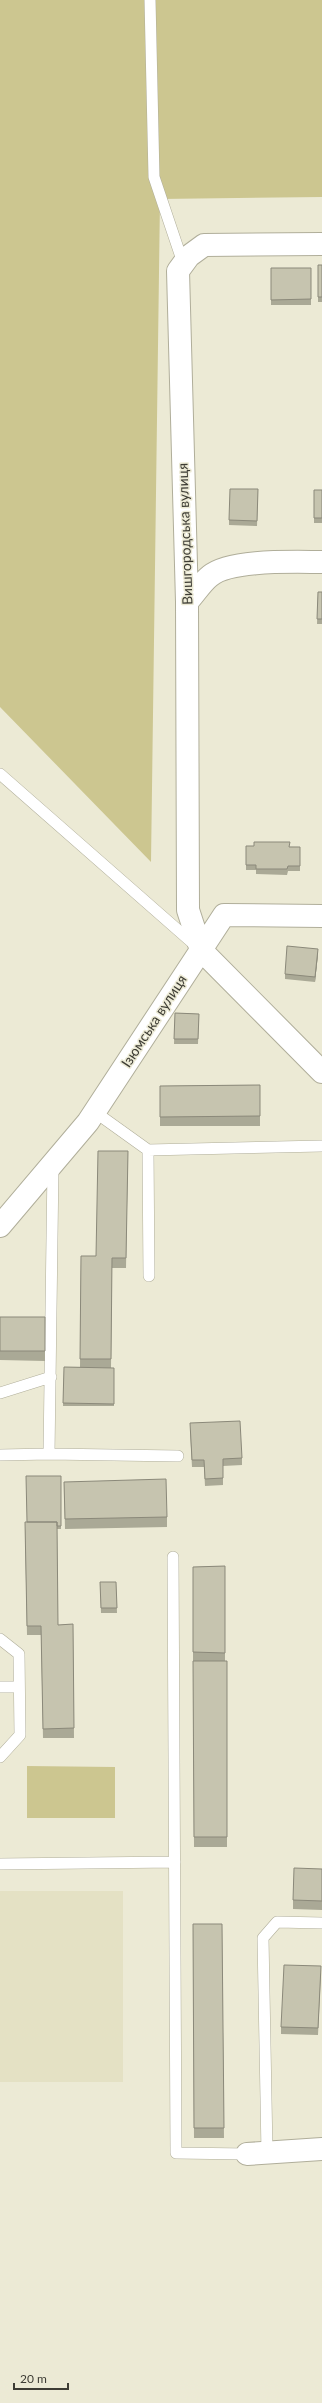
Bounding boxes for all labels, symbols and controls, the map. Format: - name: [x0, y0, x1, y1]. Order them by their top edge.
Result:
- street label: Вишгородська вулиця: [174, 463, 195, 605]
- street label: Ізюмська вулиця: [117, 971, 190, 1070]
- scale bar: [14, 2365, 68, 2391]
- text: 20 m: [20, 2371, 47, 2386]

